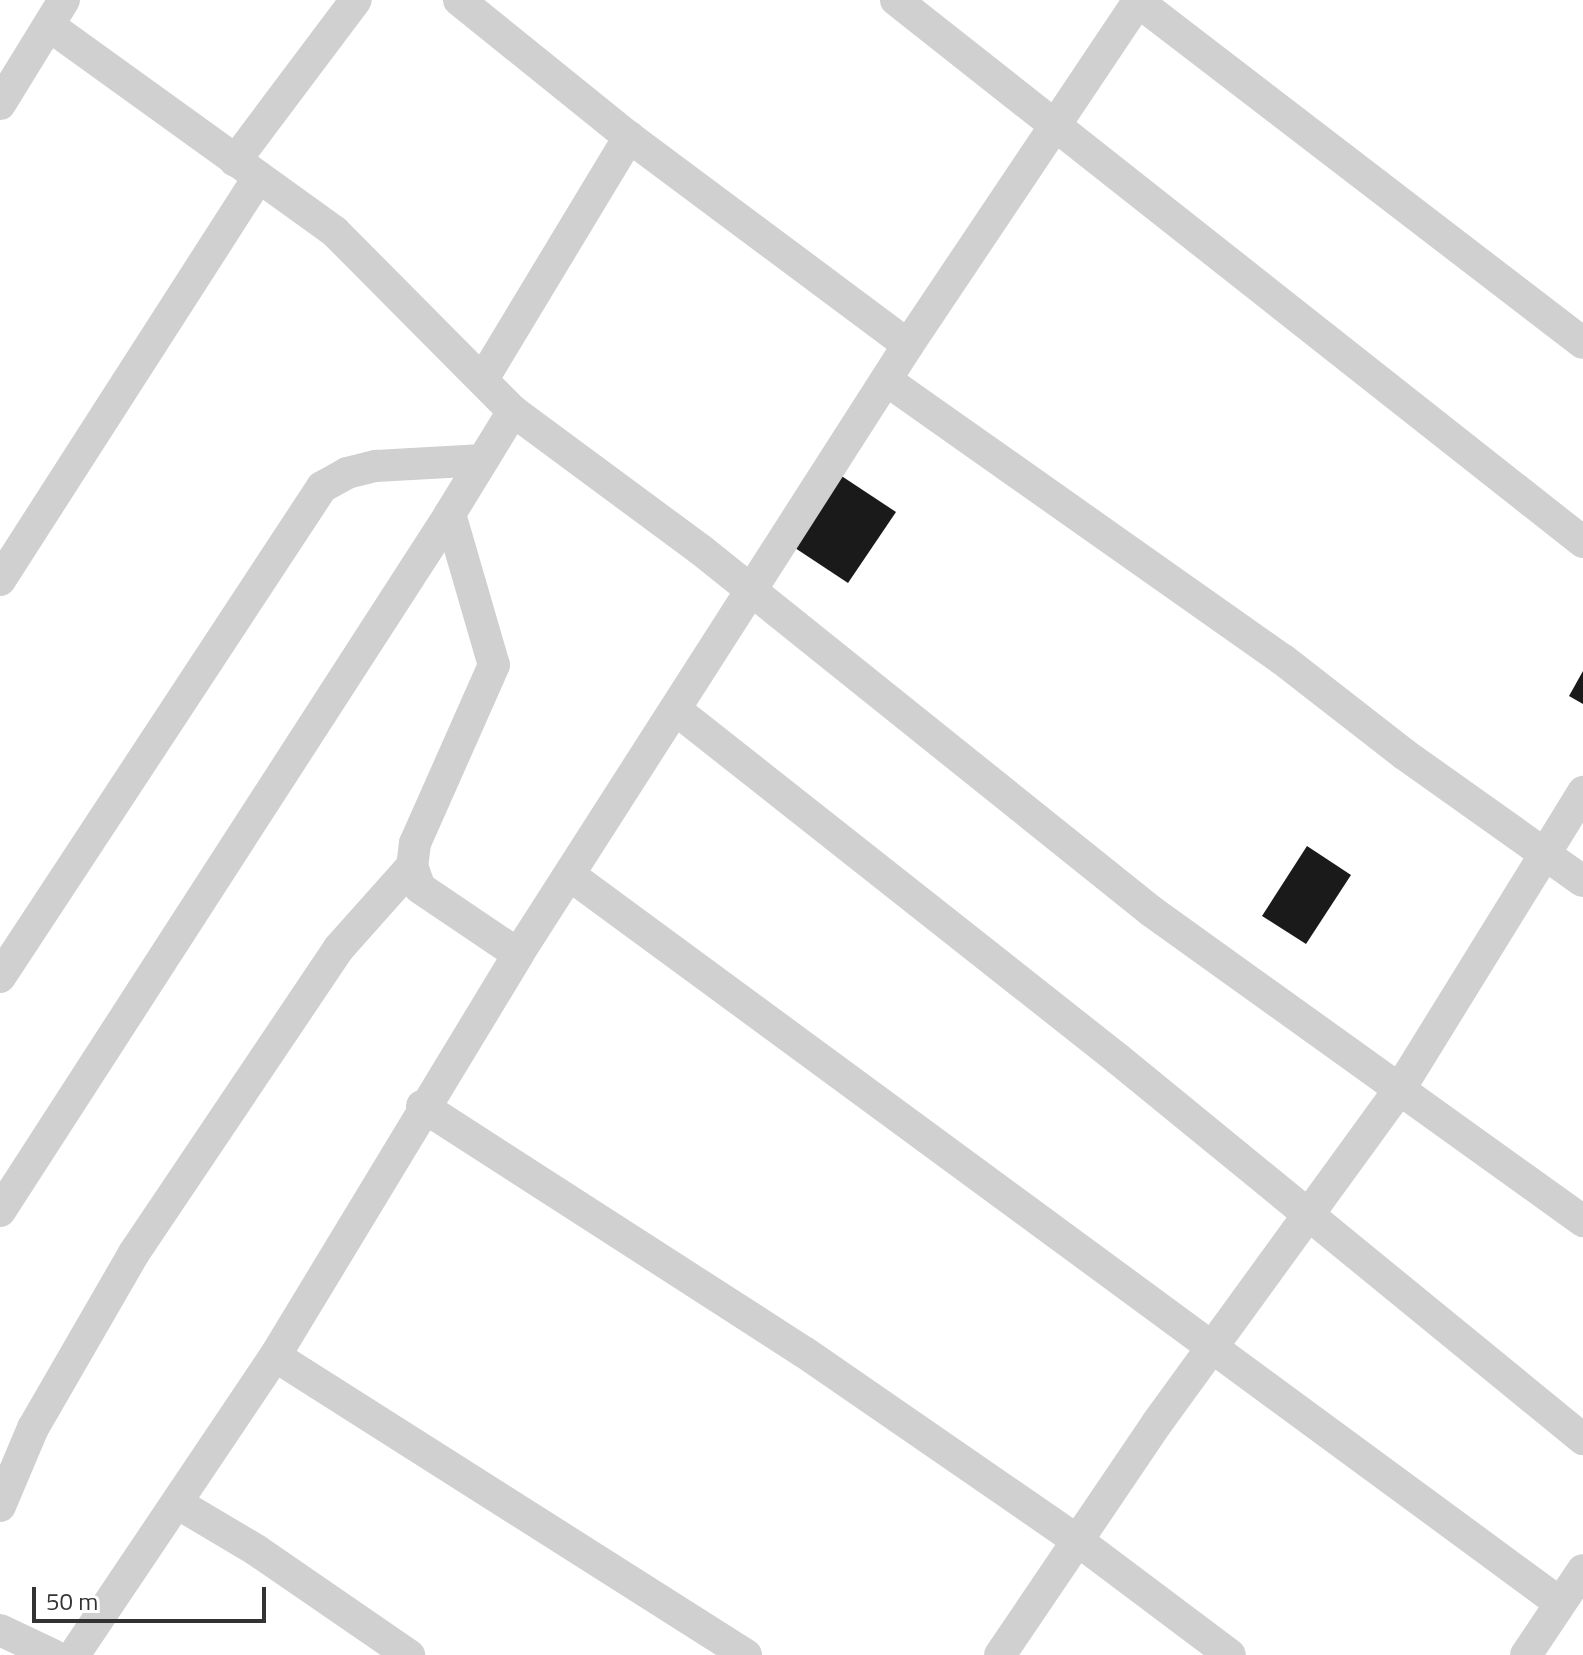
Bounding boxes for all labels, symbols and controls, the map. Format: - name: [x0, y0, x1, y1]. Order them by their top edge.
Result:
- scale bar: [36, 1571, 270, 1621]
- text: 50 m: [46, 1583, 98, 1619]

